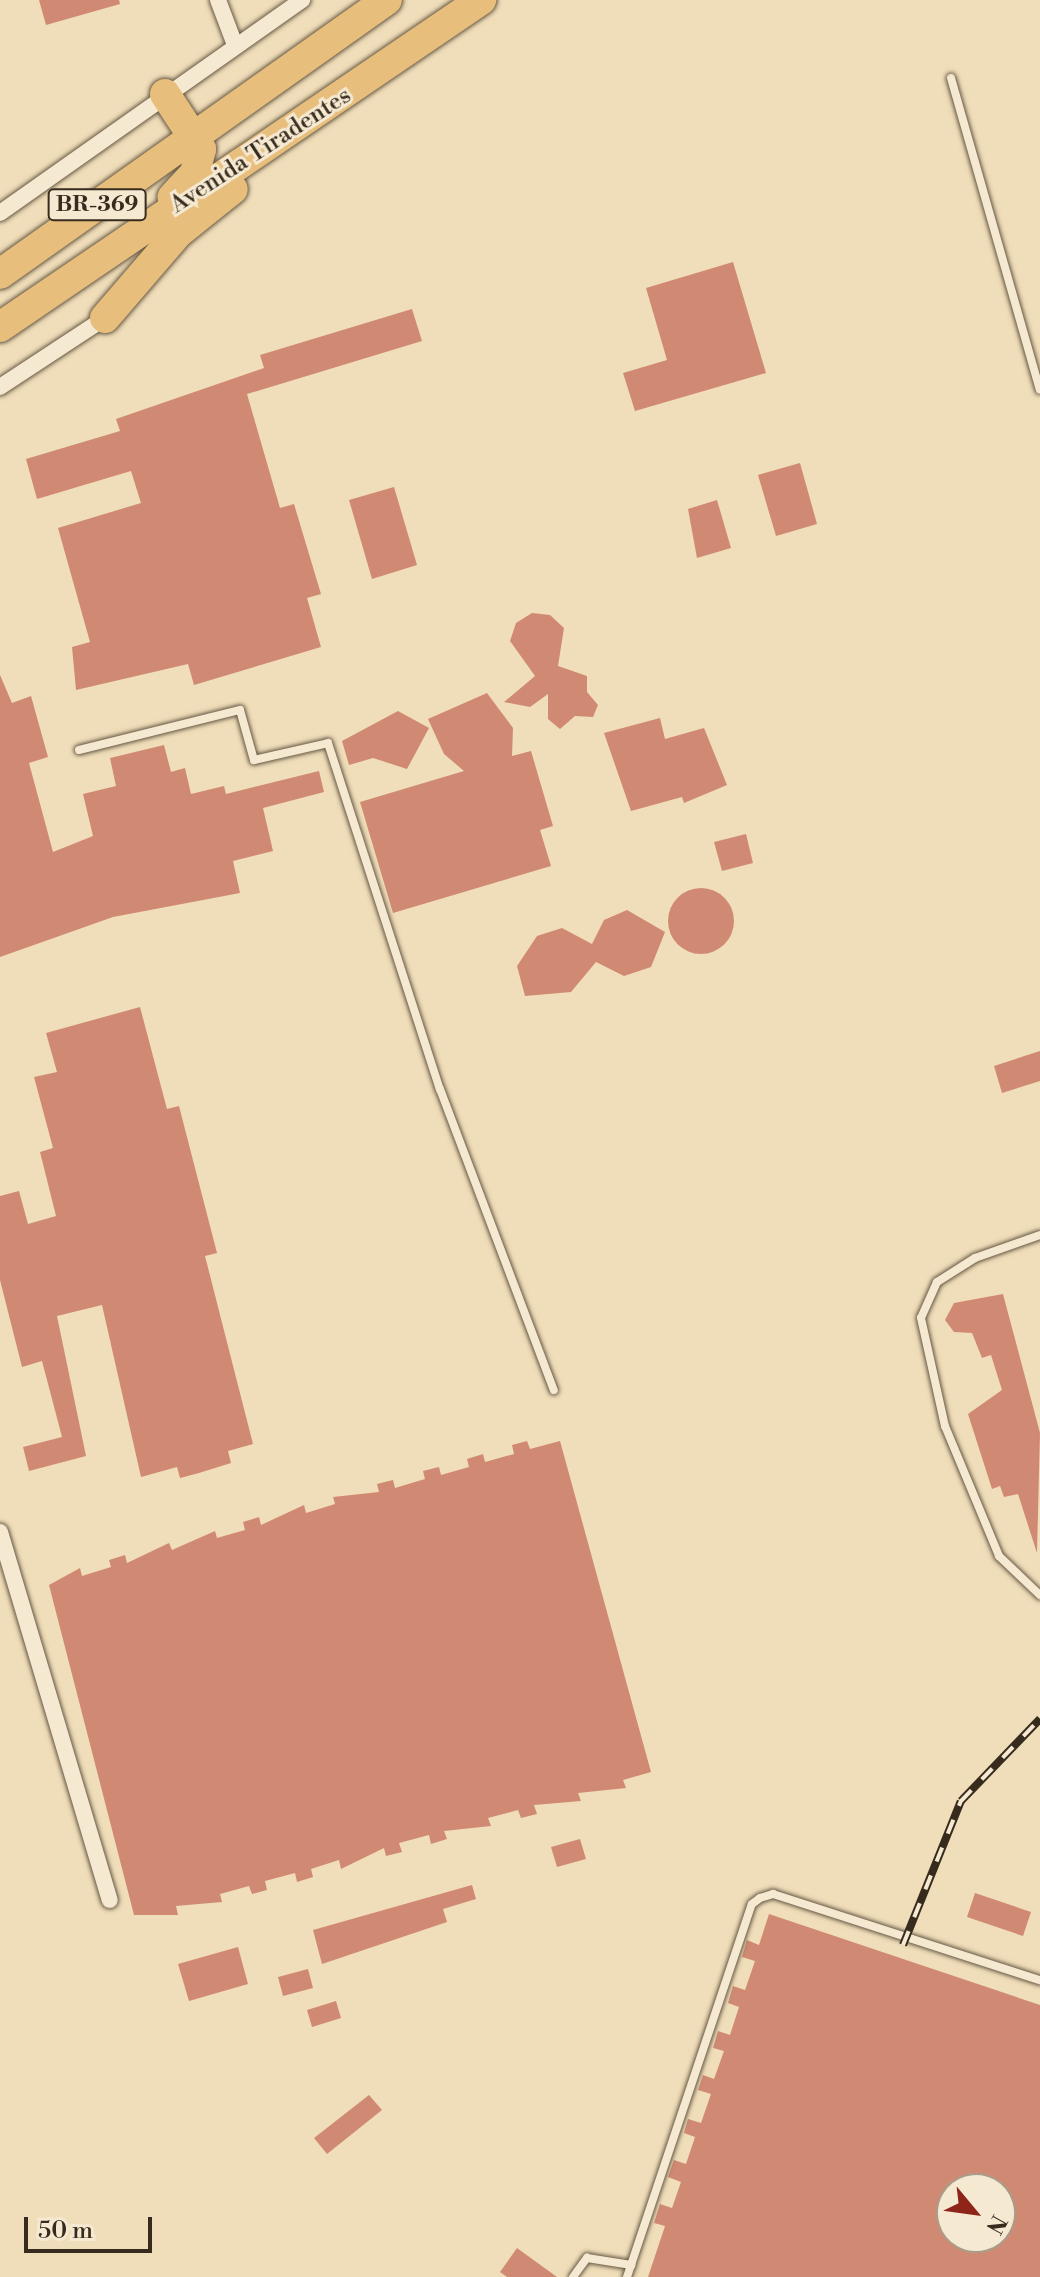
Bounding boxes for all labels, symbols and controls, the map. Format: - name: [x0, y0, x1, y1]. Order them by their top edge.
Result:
- street label: Avenida Tiradentes: [165, 82, 357, 220]
- road number: BR-369: [47, 187, 147, 223]
- north arrow: [936, 2173, 1016, 2253]
- scale bar: [28, 2201, 156, 2251]
- text: N: [980, 2210, 1012, 2238]
- text: 50 m: [38, 2216, 93, 2246]

